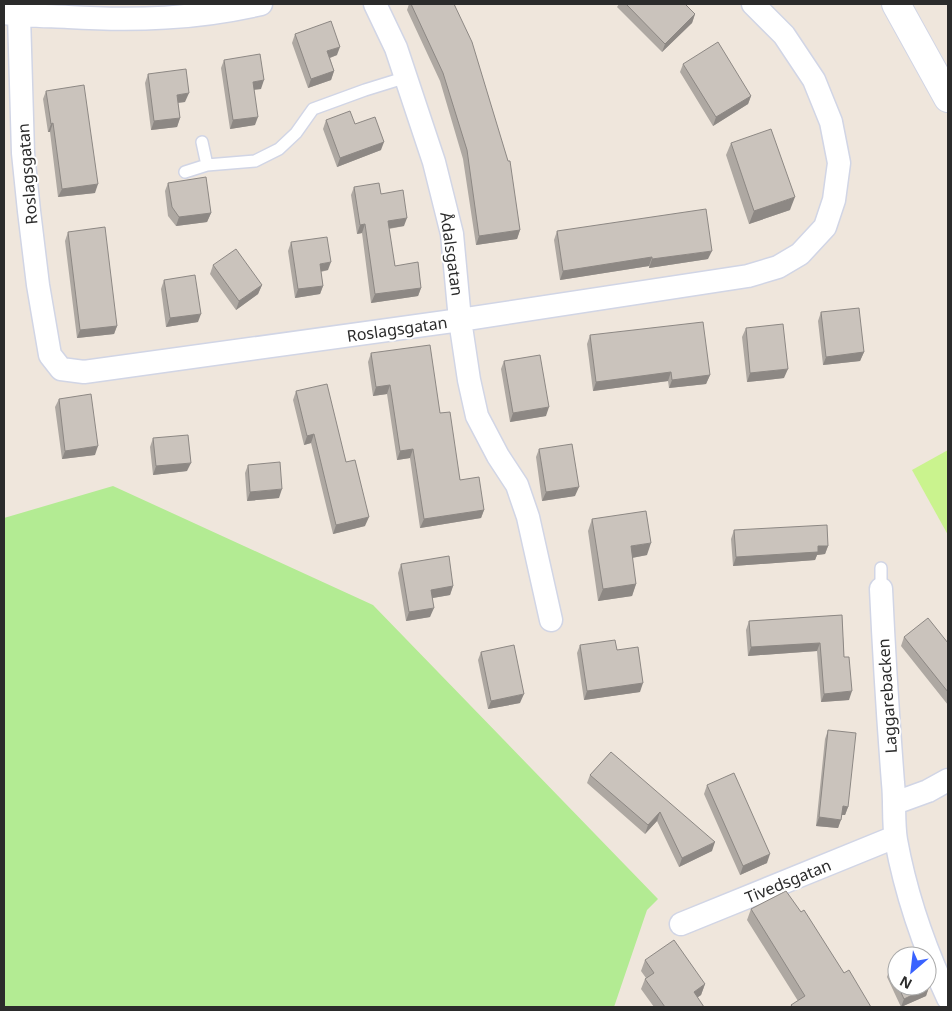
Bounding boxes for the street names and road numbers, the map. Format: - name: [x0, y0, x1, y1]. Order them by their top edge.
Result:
- street label: Roslagsgatan: [12, 123, 42, 225]
- street label: Ådalsgatan: [435, 211, 469, 297]
- street label: Roslagsgatan: [345, 311, 449, 347]
- street label: Laggarebacken: [872, 638, 902, 754]
- street label: Tivedsgatan: [742, 854, 834, 908]

